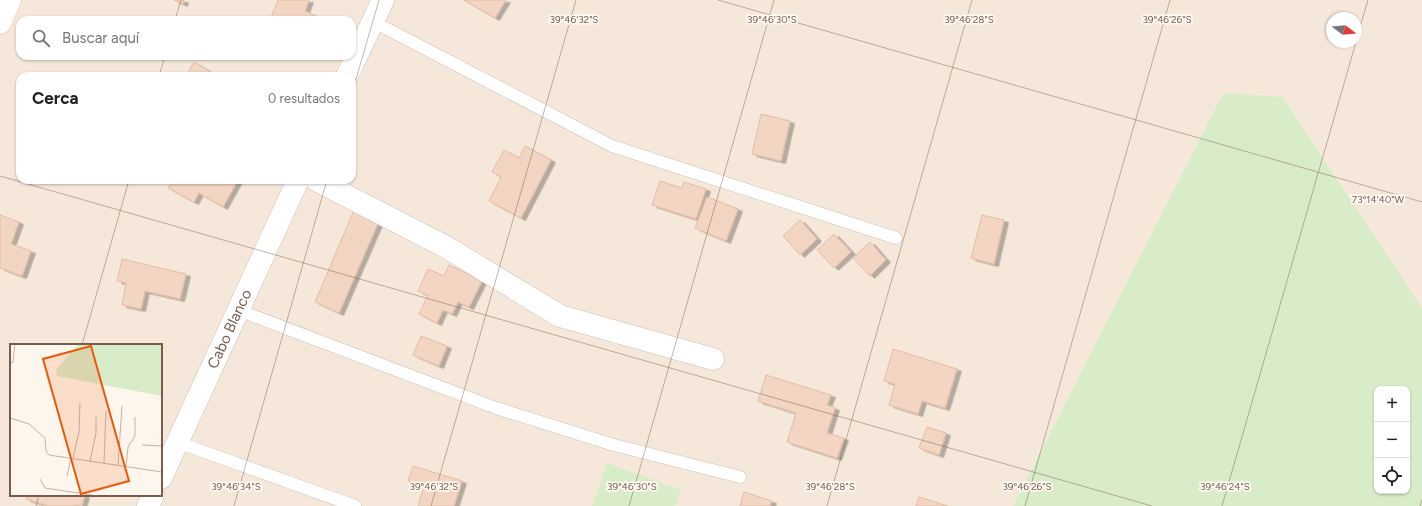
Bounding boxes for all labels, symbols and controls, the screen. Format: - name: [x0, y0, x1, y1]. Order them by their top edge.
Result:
- north arrow: [1326, 12, 1362, 48]
- text: 39°46'32"S: [549, 13, 599, 26]
- text: 39°46'30"S: [747, 13, 797, 26]
- text: 39°46'28"S: [944, 13, 994, 26]
- text: 39°46'26"S: [1142, 13, 1192, 26]
- search box: [16, 16, 356, 60]
- icon: search: [30, 27, 52, 49]
- text: Buscar aquí: [62, 29, 139, 47]
- text: Cerca: [32, 88, 79, 108]
- text: 0 resultados: [268, 91, 340, 106]
- text: 73°14'40"W: [1352, 193, 1405, 206]
- street label: Cabo Blanco: [204, 286, 256, 371]
- inset map: [10, 344, 162, 496]
- map controls: [1374, 386, 1410, 494]
- button: +: [1374, 386, 1410, 422]
- button: −: [1374, 422, 1410, 458]
- button: locate: [1374, 458, 1410, 494]
- text: 39°46'34"S: [211, 480, 261, 493]
- text: 39°46'32"S: [409, 480, 459, 493]
- text: 39°46'30"S: [607, 480, 657, 493]
- text: 39°46'28"S: [805, 480, 855, 493]
- text: 39°46'26"S: [1002, 480, 1052, 493]
- text: 39°46'24"S: [1200, 480, 1250, 493]

